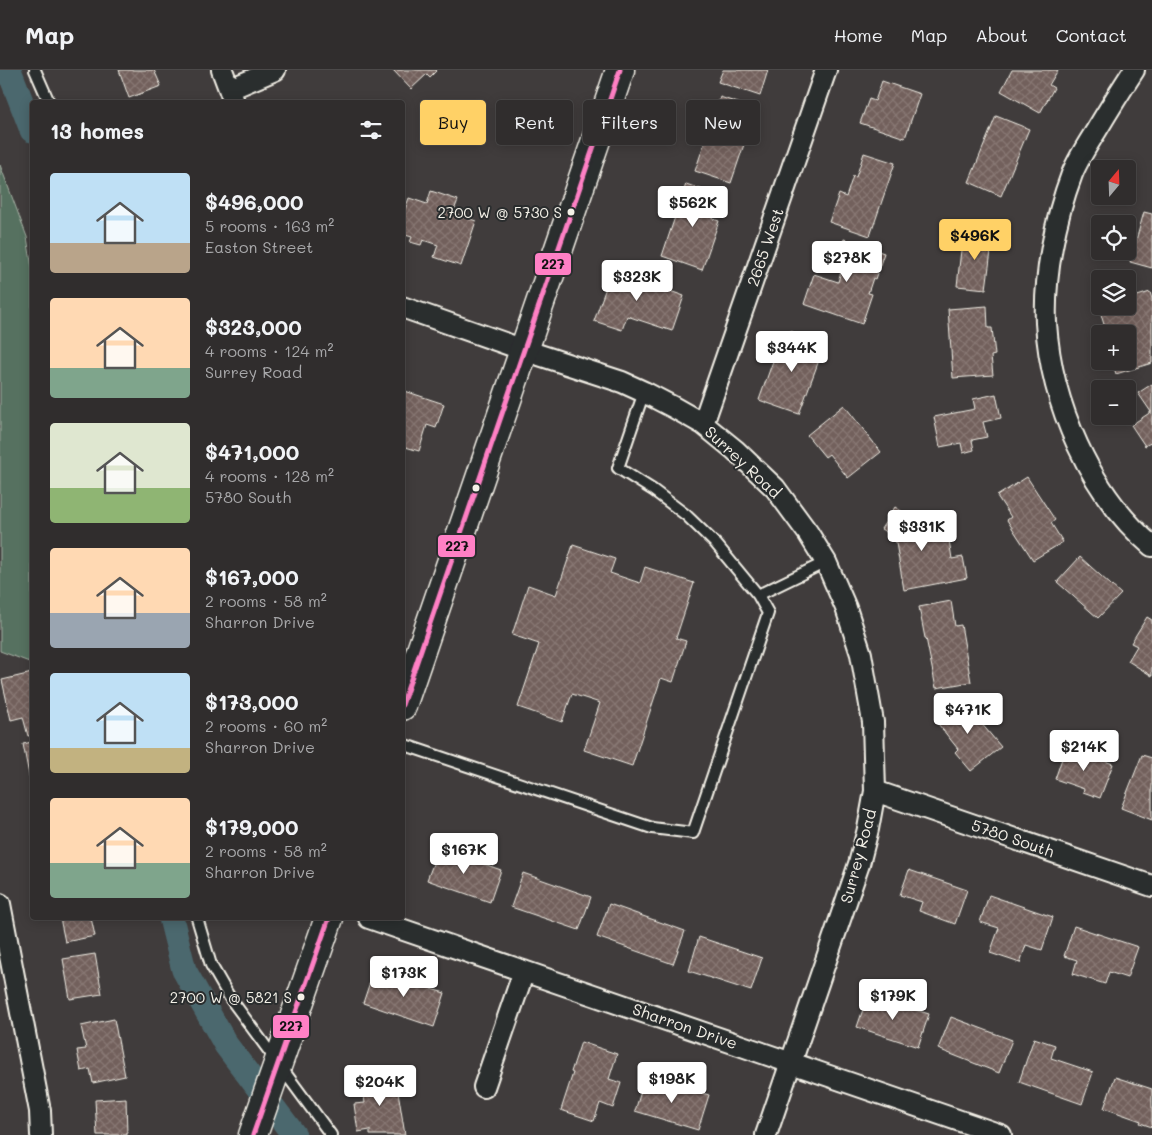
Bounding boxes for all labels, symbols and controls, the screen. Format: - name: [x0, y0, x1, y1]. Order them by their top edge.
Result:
- text: Map: [25, 19, 74, 50]
- text: Home: [834, 23, 883, 47]
- text: Map: [911, 23, 947, 47]
- text: About: [975, 23, 1028, 47]
- text: Contact: [1056, 23, 1127, 47]
- chip: Buy: [420, 100, 486, 145]
- chip: Rent: [496, 100, 573, 145]
- chip: Filters: [583, 100, 676, 145]
- chip: New: [686, 100, 760, 145]
- icon: filters: [357, 116, 385, 144]
- text: 13 homes: [50, 117, 144, 144]
- north arrow: [1091, 160, 1136, 205]
- map controls: [1091, 160, 1136, 425]
- pin: $562K: [658, 186, 728, 228]
- text: $496,000: [205, 188, 304, 215]
- text: $562K: [669, 191, 717, 212]
- icon: home: [90, 193, 150, 253]
- place label: 2700 W @ 5730 S: [438, 202, 562, 222]
- street label: 2665 West: [741, 205, 788, 289]
- marker: 2700 W @ 5730 S: [566, 207, 576, 217]
- text: 5 rooms · 163 m²: [205, 215, 334, 236]
- button: locate: [1091, 215, 1136, 260]
- pin: $496K: [940, 218, 1010, 261]
- text: $496K: [950, 224, 1000, 245]
- text: Easton Street: [205, 236, 313, 257]
- pin: $278K: [812, 240, 882, 283]
- text: $278K: [823, 246, 871, 267]
- line badge: 227: [534, 252, 572, 276]
- text: 227: [541, 254, 565, 273]
- pin: $323K: [602, 260, 672, 302]
- text: $323K: [613, 265, 661, 286]
- button: layers: [1091, 270, 1136, 315]
- text: $323,000: [205, 313, 302, 340]
- icon: home: [90, 318, 150, 378]
- button: +: [1091, 325, 1136, 370]
- pin: $344K: [757, 330, 827, 373]
- text: $344K: [767, 336, 817, 357]
- text: 4 rooms · 124 m²: [205, 340, 334, 361]
- text: Surrey Road: [205, 361, 302, 382]
- button: −: [1091, 380, 1136, 425]
- street label: Surrey Road: [701, 421, 786, 502]
- text: $471,000: [205, 438, 299, 465]
- icon: home: [90, 443, 150, 503]
- text: 4 rooms · 128 m²: [205, 465, 334, 486]
- unlabelled marker: [471, 483, 481, 493]
- text: 5780 South: [205, 486, 291, 507]
- pin: $331K: [887, 510, 957, 552]
- text: $331K: [899, 515, 945, 536]
- line badge: 227: [437, 534, 476, 558]
- text: 227: [445, 536, 469, 555]
- text: $167,000: [205, 563, 299, 590]
- icon: home: [90, 568, 150, 628]
- text: 2 rooms · 58 m²: [205, 590, 327, 611]
- text: Sharron Drive: [205, 611, 315, 632]
- text: $173,000: [205, 688, 299, 715]
- pin: $471K: [933, 692, 1003, 735]
- icon: home: [90, 693, 150, 753]
- text: $471K: [945, 698, 991, 719]
- text: 2 rooms · 60 m²: [205, 715, 327, 736]
- pin: $214K: [1049, 730, 1119, 772]
- text: $214K: [1061, 735, 1107, 756]
- text: Sharron Drive: [205, 736, 315, 757]
- street label: Surrey Road: [835, 806, 880, 905]
- text: $179,000: [205, 813, 299, 840]
- street label: 5780 South: [969, 814, 1057, 861]
- icon: home: [90, 818, 150, 878]
- pin: $167K: [429, 832, 499, 875]
- text: $167K: [441, 838, 487, 859]
- text: 2 rooms · 58 m²: [205, 840, 327, 861]
- text: Sharron Drive: [205, 861, 315, 882]
- pin: $173K: [369, 956, 439, 998]
- text: $173K: [381, 961, 427, 982]
- pin: $179K: [858, 978, 928, 1021]
- text: $179K: [870, 984, 916, 1005]
- place label: 2700 W @ 5821 S: [170, 987, 292, 1007]
- marker: 2700 W @ 5821 S: [296, 992, 306, 1002]
- street label: Sharron Drive: [630, 998, 741, 1053]
- line badge: 227: [272, 1014, 310, 1039]
- text: 227: [279, 1016, 303, 1035]
- pin: $198K: [637, 1062, 707, 1104]
- pin: $204K: [345, 1064, 415, 1107]
- text: $198K: [648, 1067, 696, 1088]
- text: $204K: [355, 1070, 405, 1091]

